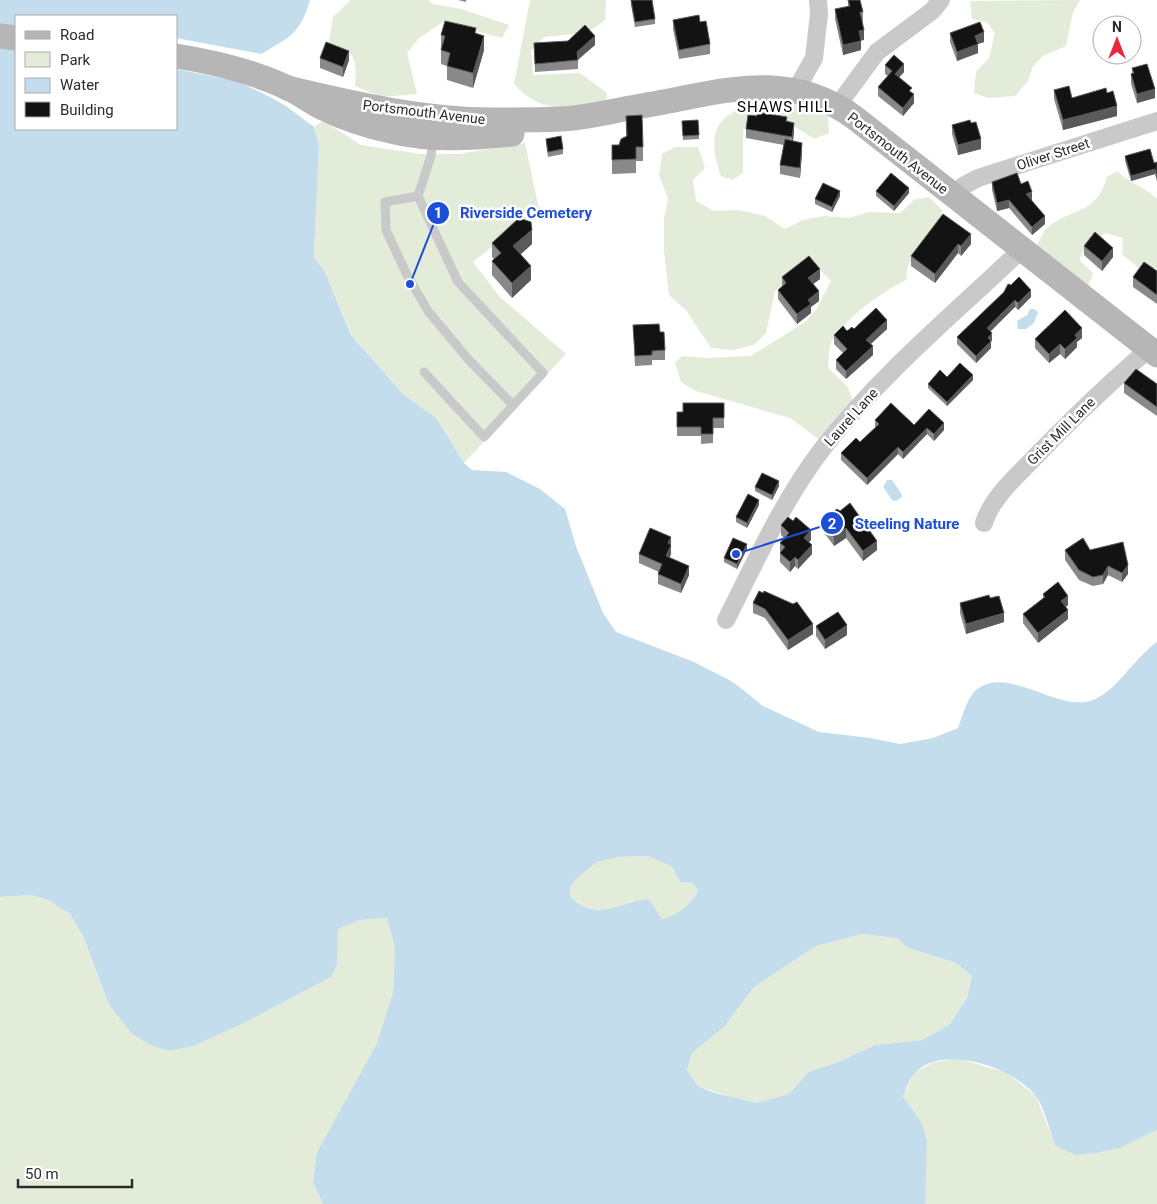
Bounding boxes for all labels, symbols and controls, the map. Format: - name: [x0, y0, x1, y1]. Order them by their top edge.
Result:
- legend: [15, 15, 178, 130]
- north arrow: [1092, 15, 1142, 65]
- text: N: [1112, 19, 1122, 35]
- text: Road: [60, 26, 94, 44]
- text: Park: [60, 51, 91, 69]
- text: Water: [60, 76, 99, 94]
- street label: Portsmouth Avenue: [362, 97, 486, 127]
- district label: SHAWS HILL: [737, 98, 833, 116]
- text: Building: [60, 101, 114, 119]
- street label: Portsmouth Avenue: [845, 109, 951, 197]
- street label: Oliver Street: [1015, 135, 1092, 173]
- callout: Riverside Cemetery: [425, 198, 602, 228]
- text: 1: [434, 204, 442, 222]
- text: Riverside Cemetery: [460, 204, 592, 222]
- street label: Laurel Lane: [821, 385, 881, 449]
- street label: Grist Mill Lane: [1024, 394, 1098, 468]
- callout: Steeling Nature: [820, 508, 970, 538]
- text: 2: [828, 515, 837, 533]
- text: Steeling Nature: [855, 515, 959, 533]
- scale bar: [18, 1156, 131, 1188]
- text: 50 m: [25, 1165, 59, 1183]

